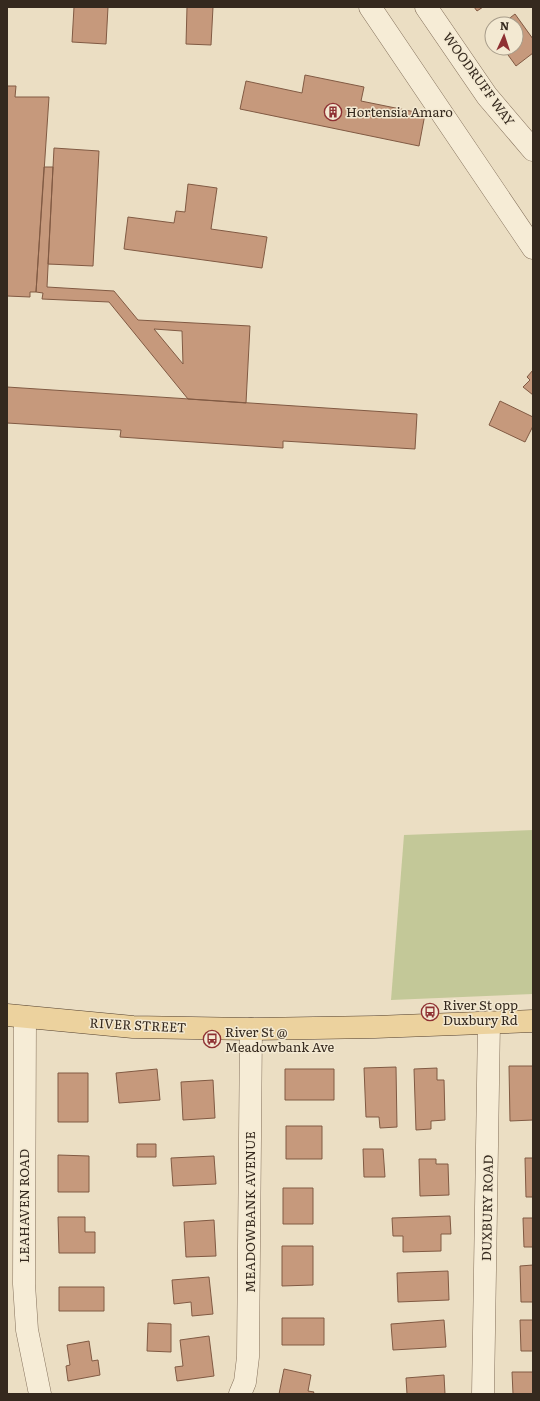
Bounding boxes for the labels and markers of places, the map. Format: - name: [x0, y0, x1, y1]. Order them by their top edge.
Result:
- building icon: Hortensia Amaro: [323, 102, 343, 122]
- place label: Hortensia Amaro: [346, 102, 453, 121]
- place label: River St opp Duxbury Rd: [443, 995, 518, 1029]
- bus stop icon: River St opp Duxbury Rd: [420, 1002, 440, 1022]
- place label: River St @ Meadowbank Ave: [225, 1022, 335, 1056]
- bus stop icon: River St @ Meadowbank Ave: [202, 1029, 222, 1049]

